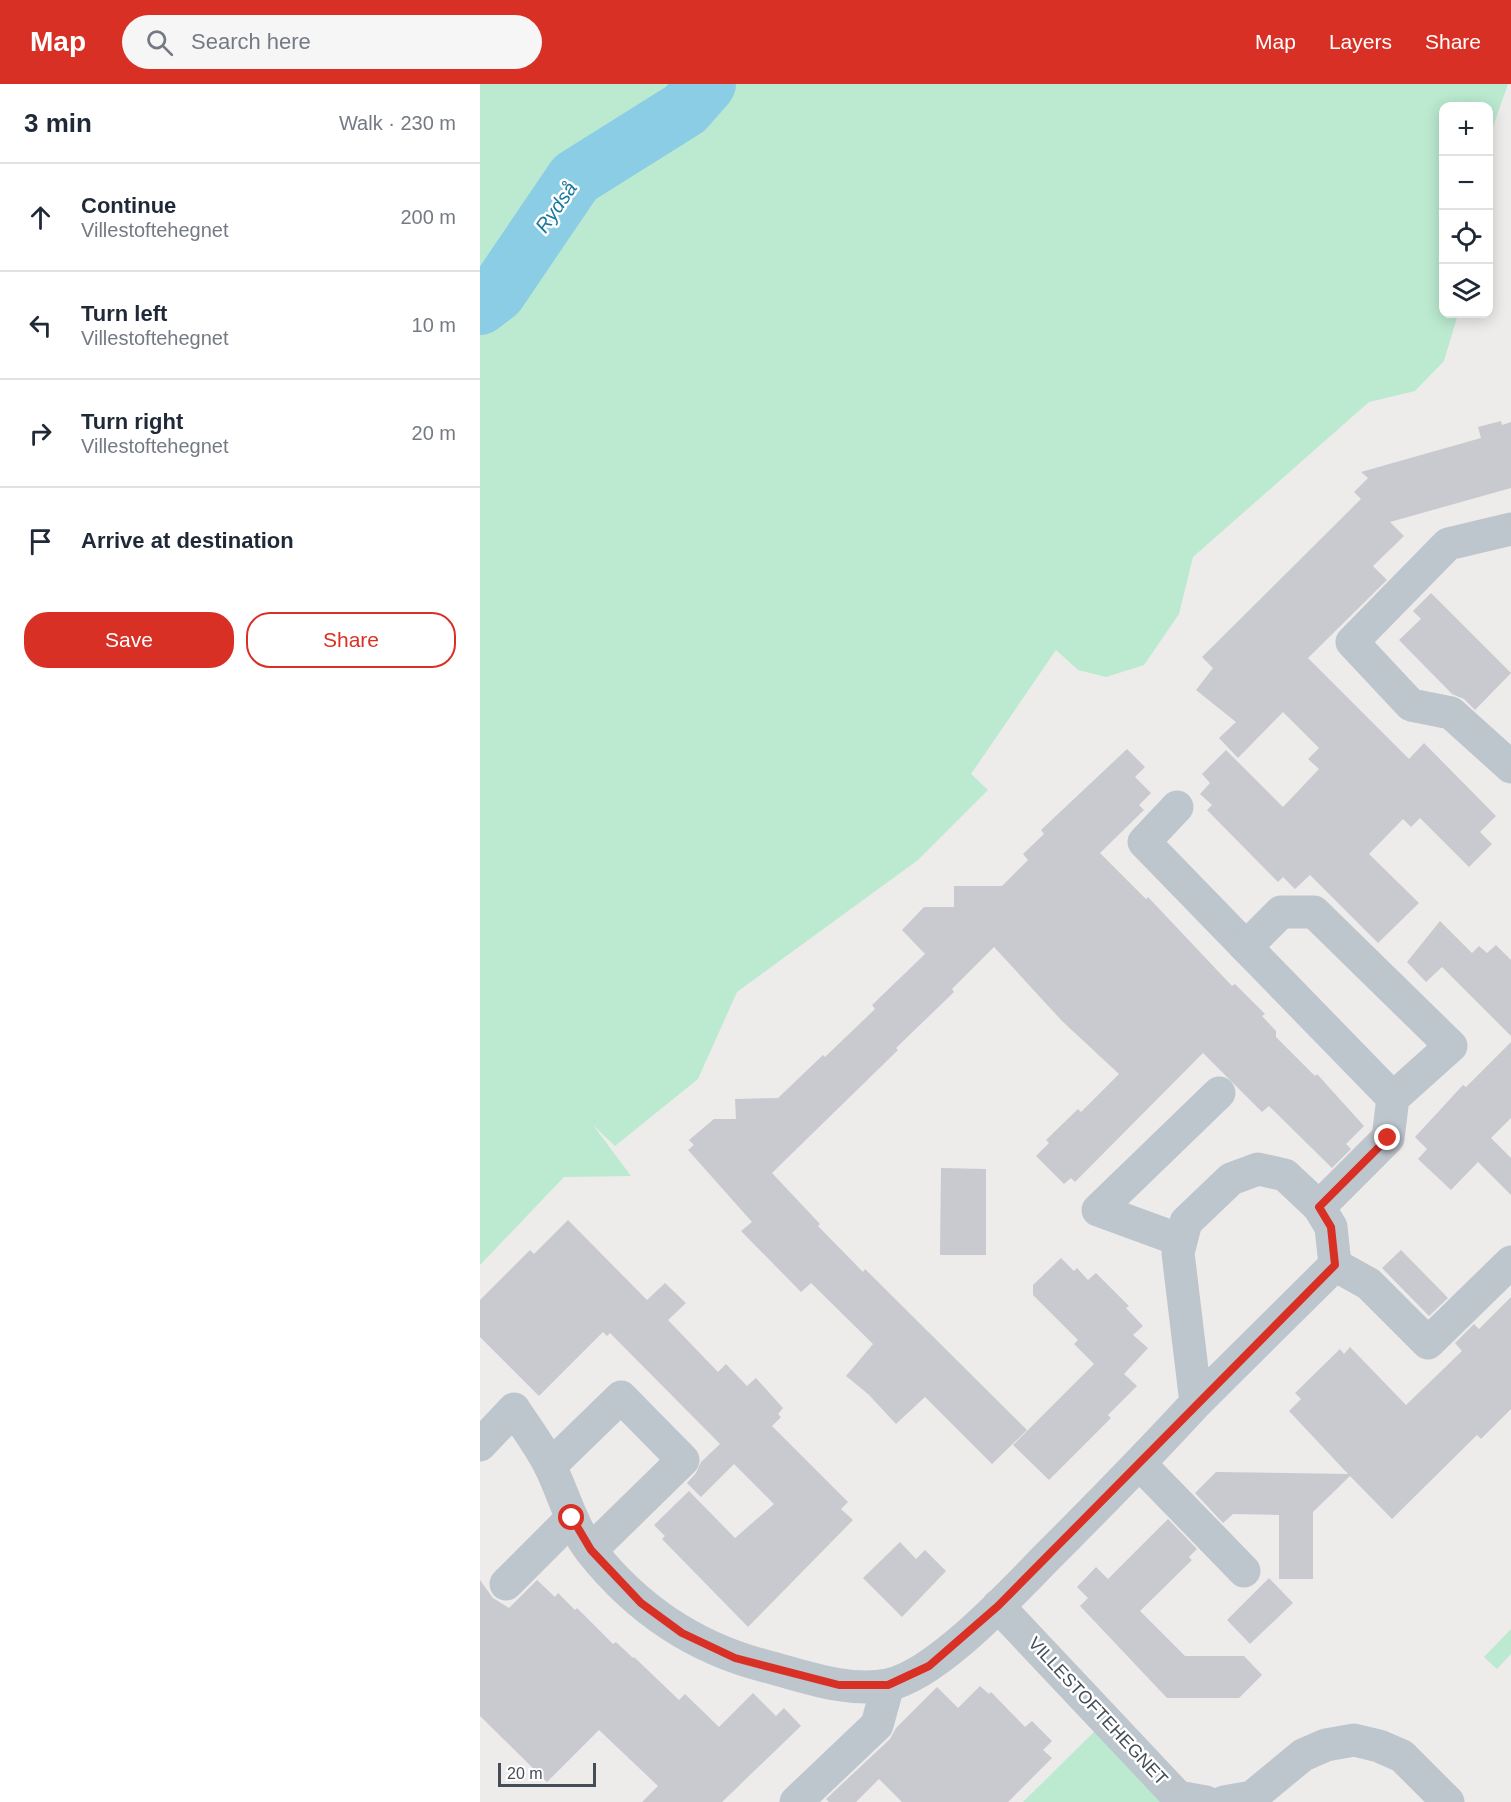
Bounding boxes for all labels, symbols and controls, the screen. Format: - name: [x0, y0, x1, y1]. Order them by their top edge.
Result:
- search box: [122, 15, 542, 69]
- text: Map: [30, 26, 86, 57]
- icon: search: [143, 26, 176, 59]
- text: Search here: [191, 29, 311, 54]
- text: Map: [1255, 30, 1296, 53]
- text: Layers: [1329, 30, 1392, 53]
- text: Share: [1425, 30, 1481, 53]
- map controls: [1439, 102, 1493, 318]
- button: +: [1439, 102, 1493, 156]
- text: 3 min: [24, 108, 92, 138]
- text: Walk · 230 m: [339, 112, 456, 134]
- button: −: [1439, 156, 1493, 210]
- water label: Rydså: [531, 177, 581, 237]
- text: Continue: [81, 193, 176, 218]
- icon: ahead: [24, 201, 57, 234]
- text: 200 m: [400, 206, 456, 228]
- button: locate: [1439, 210, 1493, 264]
- text: Villestoftehegnet: [81, 219, 229, 241]
- button: layers: [1439, 264, 1493, 318]
- text: Turn left: [81, 301, 167, 326]
- icon: left: [24, 309, 57, 342]
- text: 10 m: [412, 314, 456, 336]
- text: Villestoftehegnet: [81, 327, 229, 349]
- text: Turn right: [81, 409, 183, 434]
- icon: right: [24, 417, 57, 450]
- text: 20 m: [412, 422, 456, 444]
- text: Villestoftehegnet: [81, 435, 229, 457]
- icon: arrive: [24, 525, 57, 558]
- text: Arrive at destination: [81, 528, 294, 553]
- button: Save: [24, 612, 234, 668]
- button: Share: [246, 612, 456, 668]
- route end: [1374, 1124, 1400, 1150]
- route start: [558, 1504, 584, 1530]
- street label: VILLESTOFTEHEGNET: [1024, 1633, 1172, 1789]
- scale bar: [498, 1760, 596, 1788]
- text: 20 m: [507, 1765, 543, 1782]

